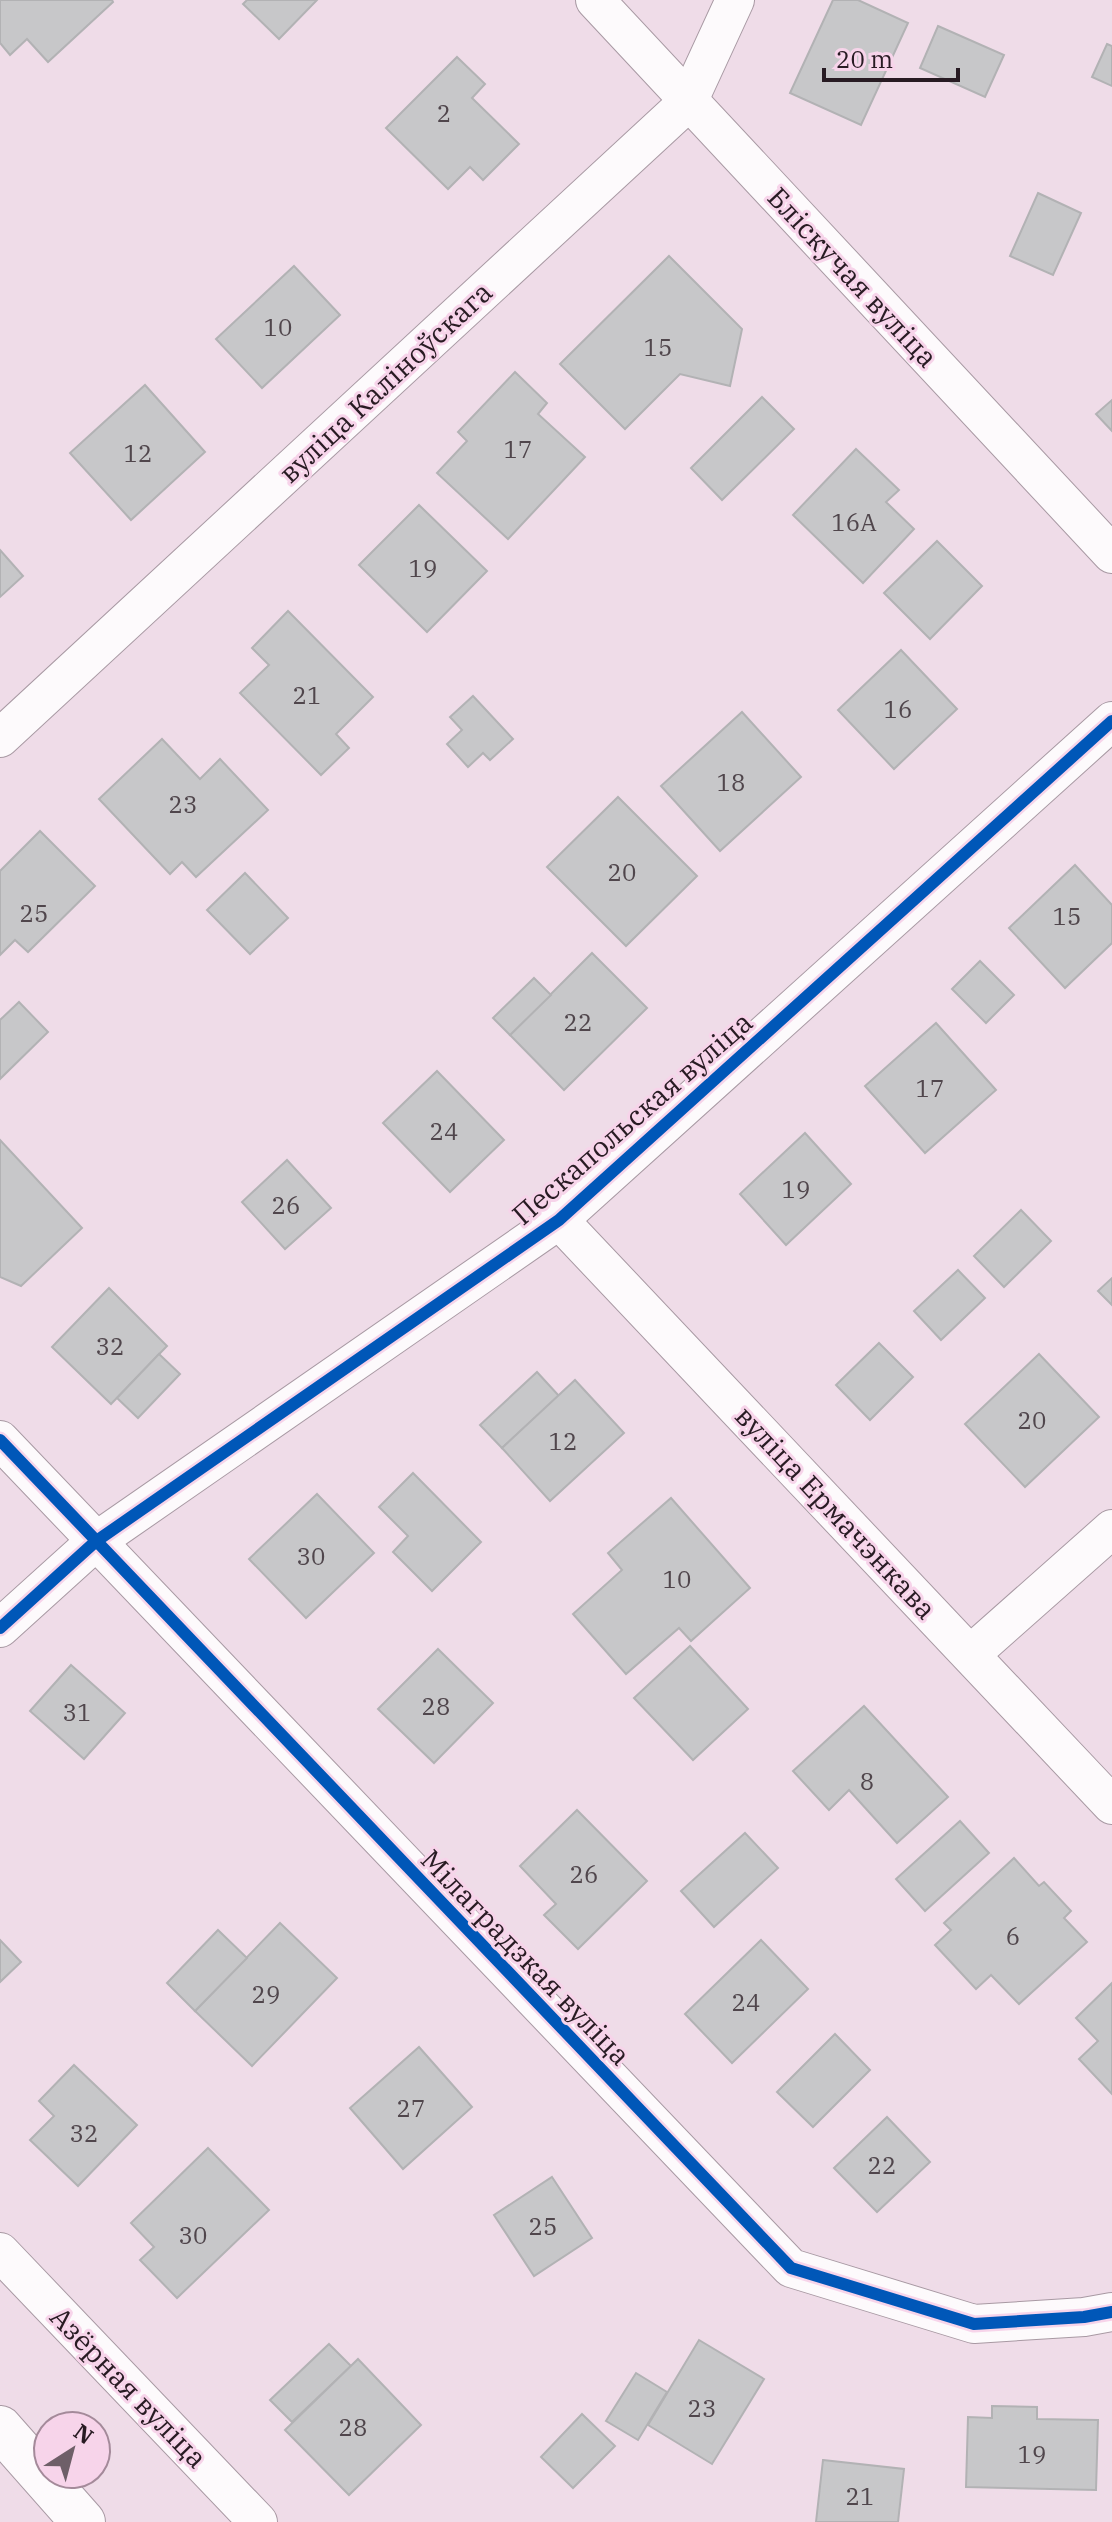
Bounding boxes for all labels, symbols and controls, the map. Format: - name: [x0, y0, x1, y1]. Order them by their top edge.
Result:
- scale bar: [824, 32, 958, 82]
- text: 20 m: [836, 43, 893, 75]
- house number: 2: [437, 97, 451, 129]
- street label: Бліскучая вуліца: [760, 179, 946, 375]
- street label: вуліца Каліноўскага: [270, 273, 500, 491]
- house number: 10: [264, 311, 292, 343]
- house number: 15: [644, 331, 672, 363]
- house number: 17: [504, 433, 532, 465]
- house number: 12: [124, 437, 152, 469]
- house number: 16А: [831, 506, 877, 538]
- house number: 19: [409, 552, 437, 584]
- house number: 21: [293, 679, 321, 711]
- house number: 16: [884, 693, 912, 725]
- house number: 18: [717, 766, 745, 798]
- house number: 23: [169, 788, 197, 820]
- house number: 20: [608, 856, 636, 888]
- house number: 25: [20, 897, 48, 929]
- house number: 15: [1053, 900, 1081, 932]
- street label: Пескапольская вуліца: [504, 1003, 760, 1233]
- house number: 22: [564, 1006, 592, 1038]
- house number: 17: [916, 1072, 944, 1104]
- house number: 24: [430, 1115, 458, 1147]
- house number: 19: [782, 1173, 810, 1205]
- house number: 26: [272, 1189, 300, 1221]
- house number: 32: [96, 1330, 124, 1362]
- street label: вуліца Ермачэнкава: [727, 1397, 945, 1627]
- house number: 20: [1018, 1404, 1046, 1436]
- house number: 12: [549, 1425, 577, 1457]
- house number: 30: [297, 1540, 325, 1572]
- house number: 10: [663, 1563, 691, 1595]
- house number: 28: [422, 1690, 450, 1722]
- house number: 31: [63, 1696, 91, 1728]
- house number: 8: [860, 1765, 874, 1797]
- street label: Мілаградзкая вуліца: [413, 1841, 639, 2073]
- house number: 26: [570, 1858, 598, 1890]
- house number: 6: [1006, 1920, 1020, 1952]
- house number: 29: [252, 1978, 280, 2010]
- house number: 24: [732, 1986, 760, 2018]
- house number: 27: [397, 2092, 425, 2124]
- house number: 32: [70, 2117, 98, 2149]
- house number: 22: [868, 2149, 896, 2181]
- house number: 25: [529, 2210, 557, 2242]
- house number: 30: [179, 2219, 207, 2251]
- street label: Азёрная вуліца: [43, 2298, 215, 2476]
- house number: 23: [688, 2392, 716, 2424]
- north arrow: [32, 2410, 112, 2490]
- house number: 28: [339, 2411, 367, 2443]
- text: N: [68, 2417, 100, 2450]
- house number: 19: [1018, 2438, 1046, 2470]
- house number: 21: [846, 2480, 874, 2512]

